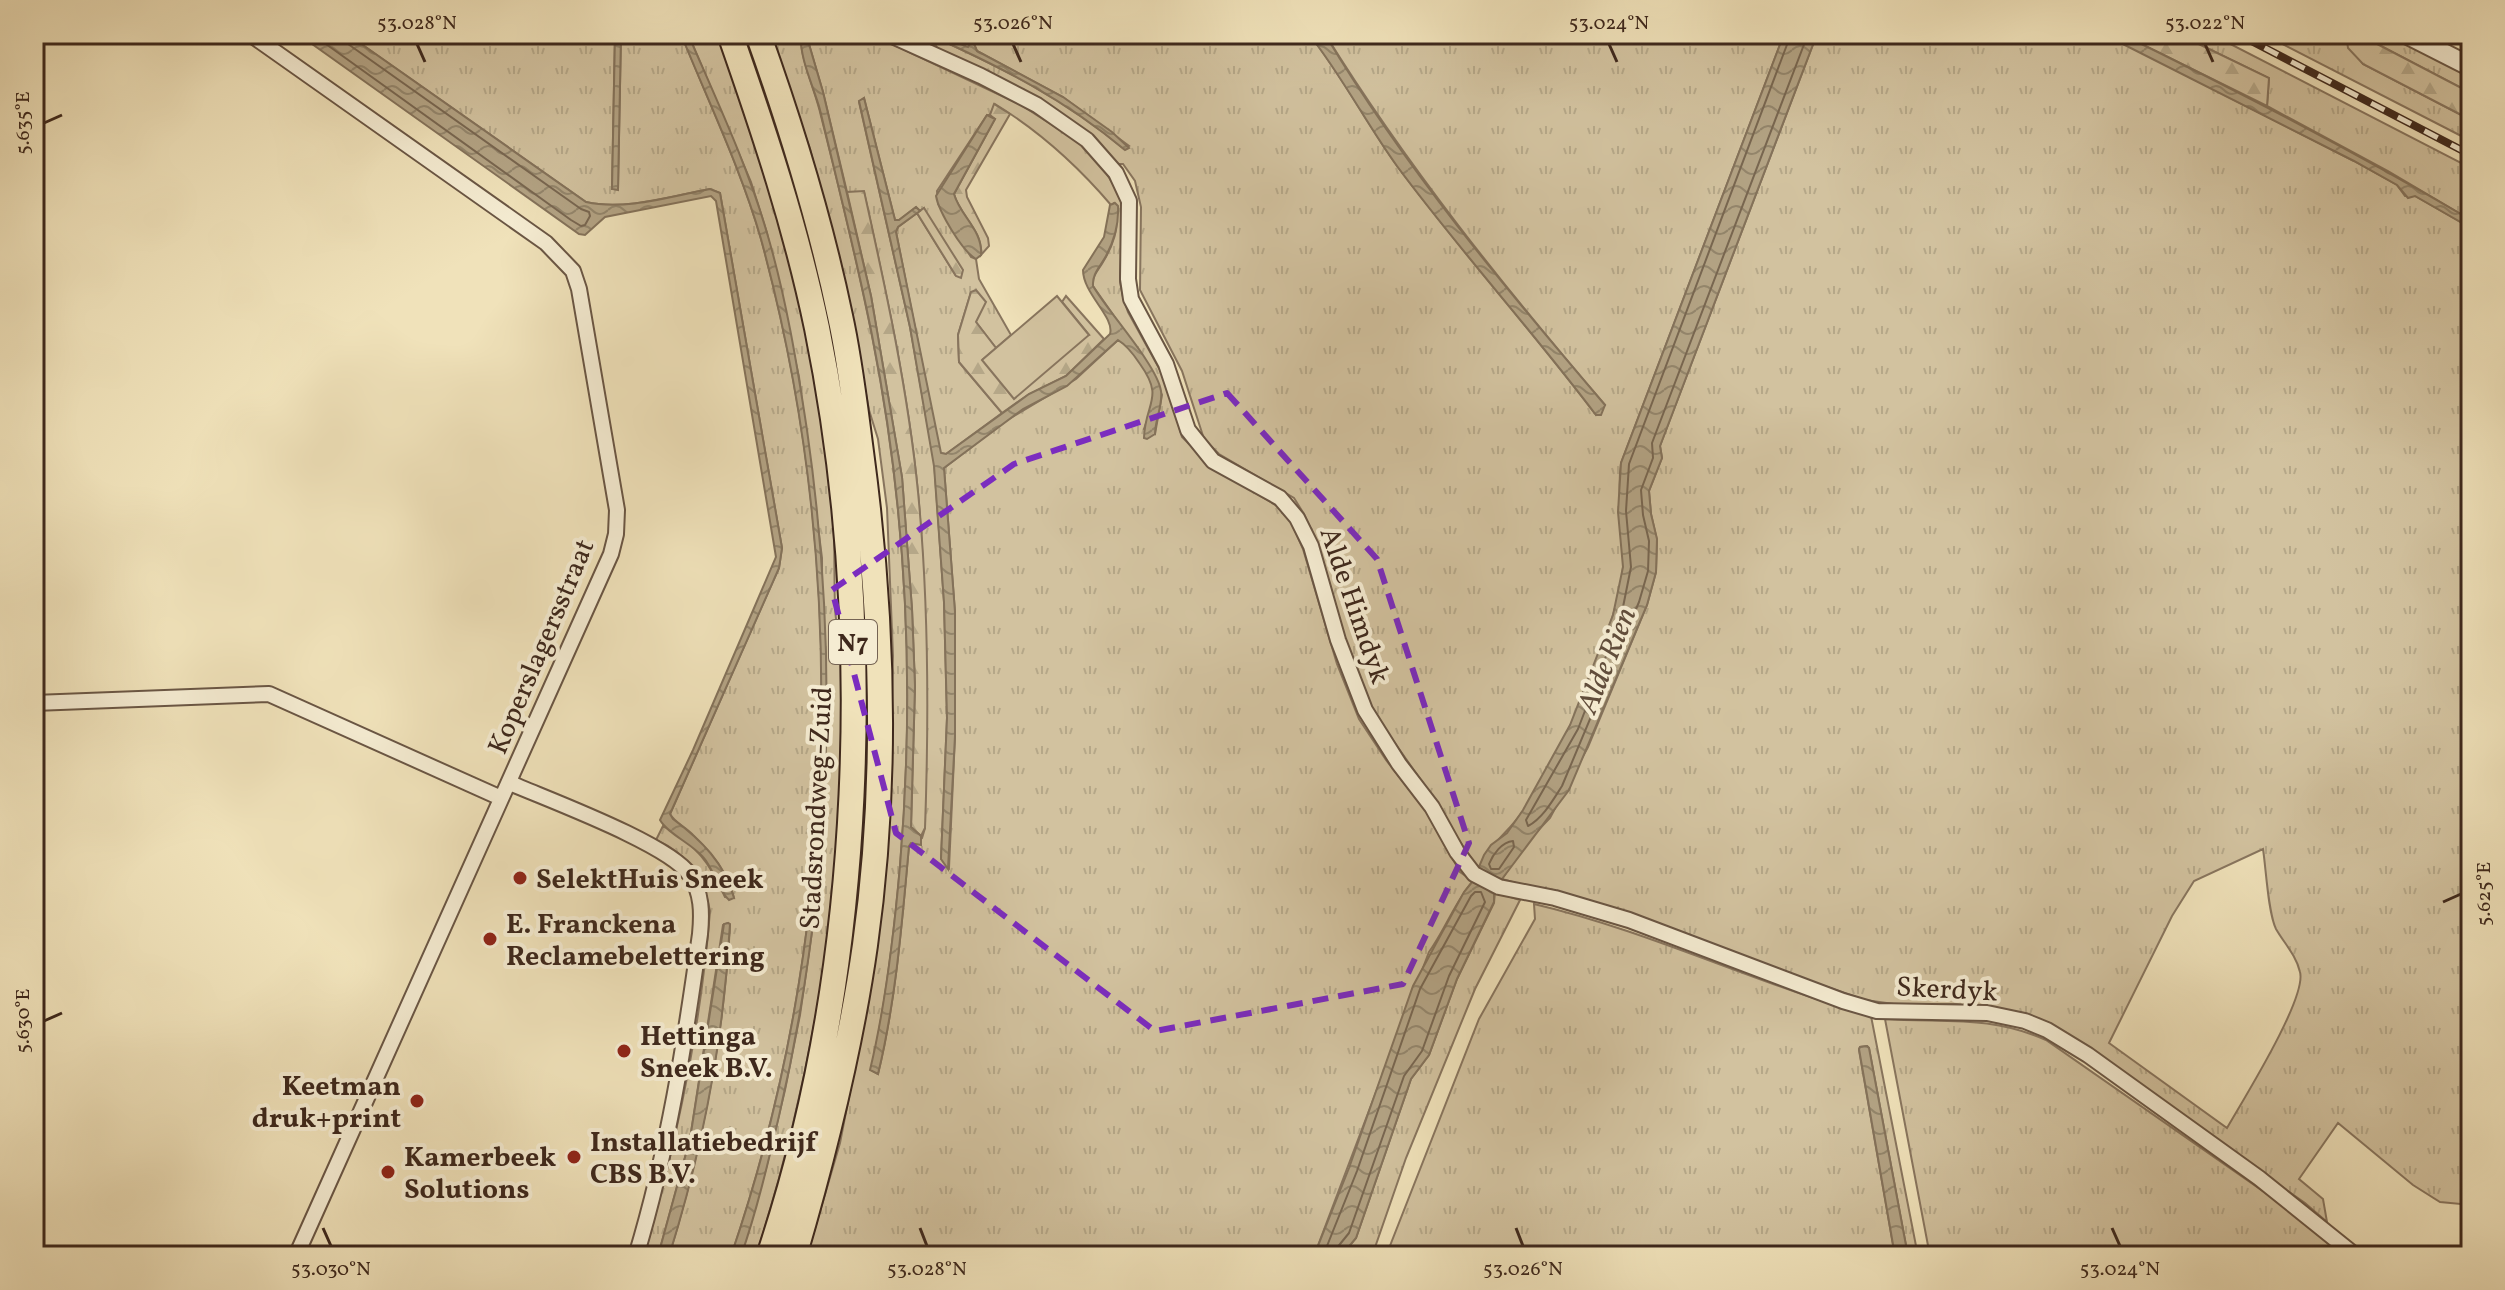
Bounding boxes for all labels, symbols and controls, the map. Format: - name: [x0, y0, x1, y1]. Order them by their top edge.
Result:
- text: 53.028°N: [377, 10, 457, 38]
- text: 53.026°N: [973, 10, 1053, 38]
- text: 53.024°N: [1569, 10, 1649, 38]
- text: 53.022°N: [2165, 10, 2245, 38]
- text: 5.635°E: [10, 91, 38, 155]
- street label: Alde Himdyk: [1309, 522, 1399, 689]
- street label: Koperslagersstraat: [479, 533, 605, 761]
- water label: Alde Rien: [1567, 601, 1648, 721]
- road number: N7: [829, 620, 877, 664]
- street label: Stadsrondweg-Zuid: [792, 686, 843, 931]
- place label: SelektHuis Sneek: [536, 861, 764, 900]
- text: 5.625°E: [2471, 862, 2499, 926]
- marker: SelektHuis Sneek: [511, 869, 529, 887]
- place label: E. Franckena Reclamebelettering: [506, 906, 765, 977]
- marker: E. Franckena Reclamebelettering: [481, 930, 499, 948]
- street label: Skerdyk: [1895, 968, 1999, 1013]
- text: 5.630°E: [10, 988, 38, 1054]
- place label: Hettinga Sneek B.V.: [640, 1018, 773, 1089]
- marker: Hettinga Sneek B.V.: [615, 1042, 633, 1060]
- place label: Keetman druk+print: [252, 1068, 401, 1139]
- marker: Keetman druk+print: [408, 1092, 426, 1110]
- place label: Installatiebedrijf CBS B.V.: [590, 1124, 818, 1195]
- place label: Kamerbeek Solutions: [404, 1139, 556, 1210]
- marker: Installatiebedrijf CBS B.V.: [565, 1148, 583, 1166]
- marker: Kamerbeek Solutions: [379, 1163, 397, 1181]
- text: 53.030°N: [291, 1256, 371, 1284]
- text: 53.028°N: [887, 1256, 967, 1284]
- text: 53.026°N: [1483, 1256, 1563, 1284]
- text: 53.024°N: [2080, 1256, 2160, 1284]

